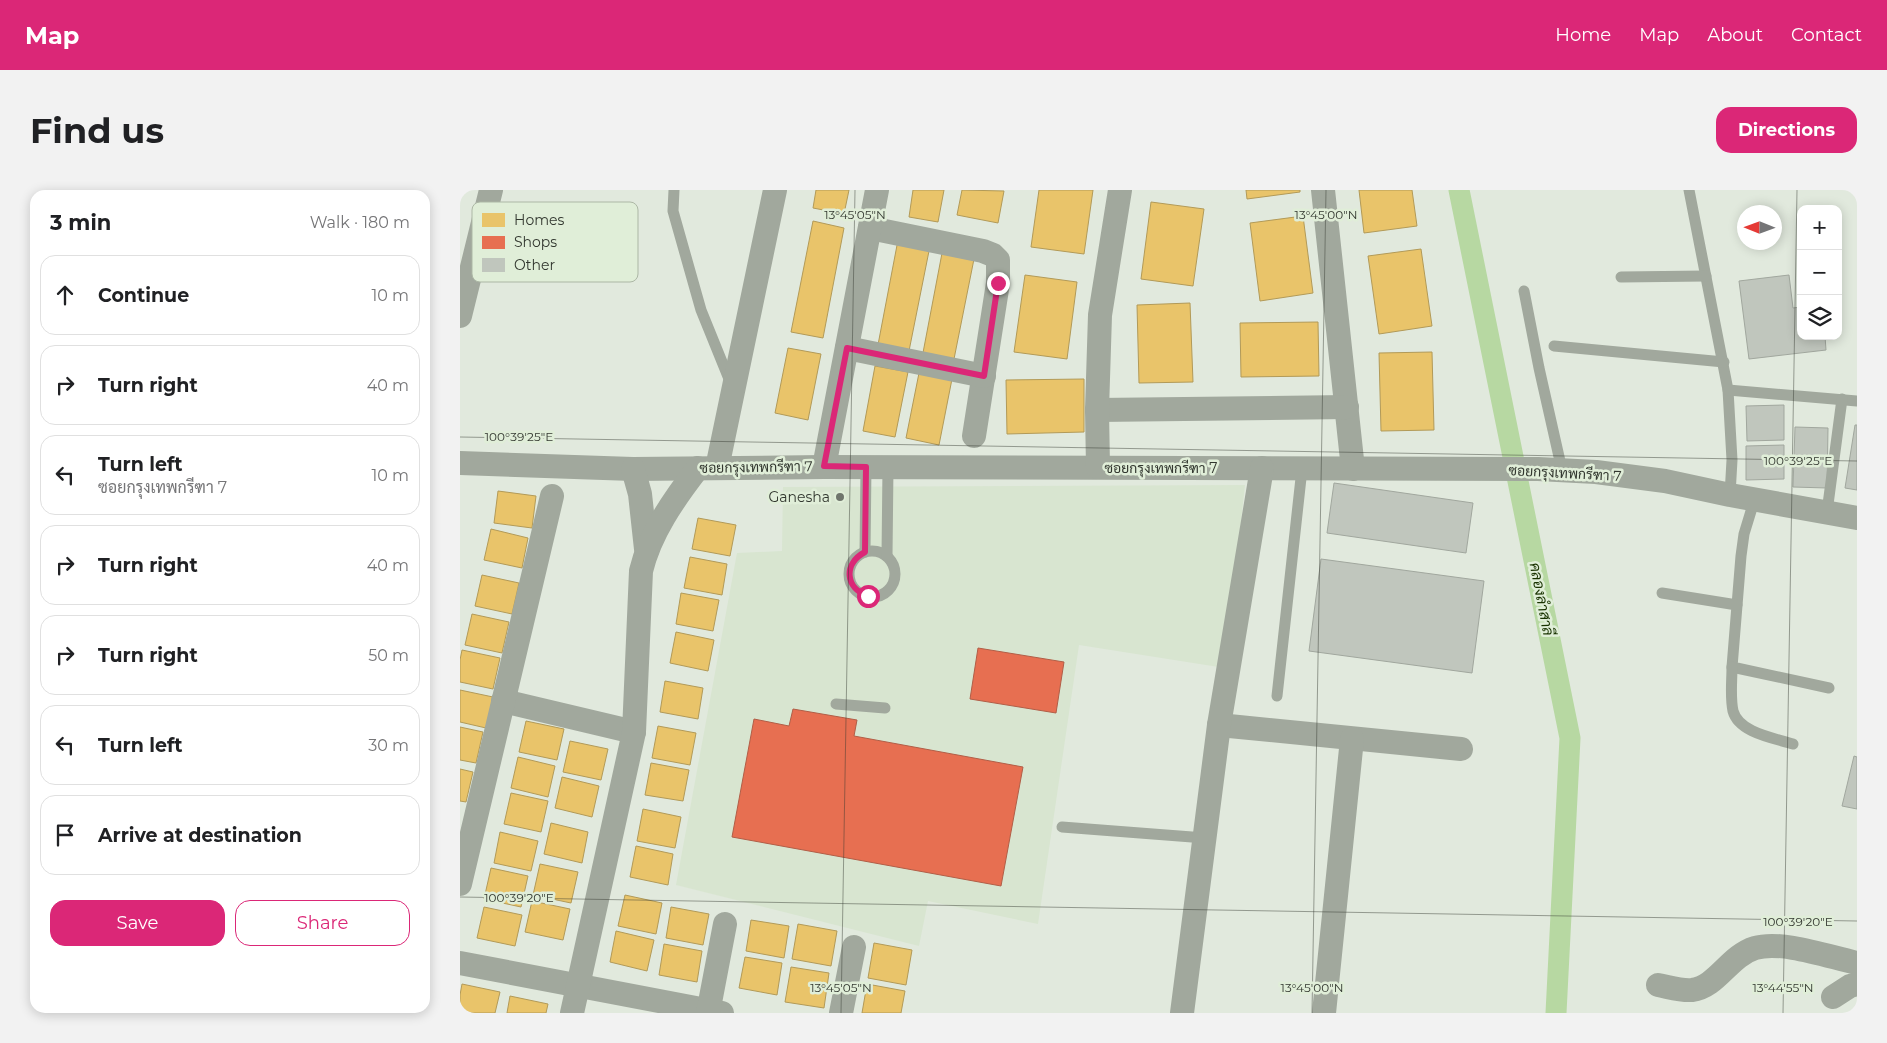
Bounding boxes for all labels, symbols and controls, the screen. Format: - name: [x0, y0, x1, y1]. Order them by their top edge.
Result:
- text: Map: [25, 21, 79, 50]
- text: Home: [1555, 24, 1611, 46]
- text: Map: [1639, 24, 1679, 46]
- text: About: [1707, 24, 1763, 46]
- text: Contact: [1791, 24, 1862, 46]
- button: Directions: [1716, 107, 1857, 153]
- text: Find us: [30, 109, 164, 152]
- legend: [472, 202, 638, 282]
- north arrow: [1737, 205, 1782, 250]
- map controls: [1797, 205, 1842, 340]
- button: +: [1797, 205, 1842, 250]
- text: 13°45'05"N: [824, 207, 886, 222]
- text: 13°45'00"N: [1295, 207, 1357, 222]
- text: 3 min: [50, 210, 111, 235]
- text: Homes: [514, 211, 564, 229]
- text: Walk · 180 m: [310, 213, 410, 232]
- text: Shops: [514, 233, 557, 251]
- button: −: [1797, 250, 1842, 295]
- text: Other: [514, 256, 555, 274]
- route end: [987, 272, 1010, 295]
- icon: ahead: [51, 281, 79, 309]
- text: Continue: [98, 284, 189, 307]
- text: 10 m: [371, 286, 409, 305]
- button: layers: [1797, 295, 1842, 340]
- icon: right: [51, 371, 79, 399]
- text: Turn right: [98, 374, 198, 397]
- text: 40 m: [367, 376, 409, 395]
- text: 100°39'25"E: [485, 429, 553, 444]
- text: Turn left: [98, 453, 183, 476]
- text: 100°39'25"E: [1764, 453, 1832, 468]
- street label: ซอยกรุงเทพกรีฑา 7: [699, 457, 813, 478]
- street label: ซอยกรุงเทพกรีฑา 7: [1104, 459, 1218, 478]
- icon: left: [51, 461, 79, 489]
- street label: ซอยกรุงเทพกรีฑา 7: [1508, 461, 1622, 486]
- text: 10 m: [371, 466, 409, 485]
- text: ซอยกรุงเทพกรีฑา 7: [98, 478, 227, 497]
- place label: Ganesha: [768, 488, 830, 506]
- marker: Ganesha: [834, 491, 846, 503]
- icon: right: [51, 551, 79, 579]
- text: Turn right: [98, 554, 198, 577]
- text: 40 m: [367, 556, 409, 575]
- water label: คลองลำสาลี: [1526, 561, 1559, 638]
- route start: [857, 585, 880, 608]
- icon: right: [51, 641, 79, 669]
- text: Turn right: [98, 644, 198, 667]
- text: 50 m: [368, 646, 409, 665]
- icon: left: [51, 731, 79, 759]
- text: Turn left: [98, 734, 183, 757]
- text: 30 m: [368, 736, 409, 755]
- icon: arrive: [51, 821, 79, 849]
- text: Arrive at destination: [98, 824, 302, 847]
- text: 100°39'20"E: [484, 890, 554, 905]
- button: Save: [50, 900, 225, 946]
- button: Share: [235, 900, 410, 946]
- text: 100°39'20"E: [1763, 914, 1833, 929]
- text: 13°45'05"N: [810, 980, 872, 995]
- text: 13°45'00"N: [1281, 980, 1343, 995]
- text: 13°44'55"N: [1752, 980, 1814, 995]

